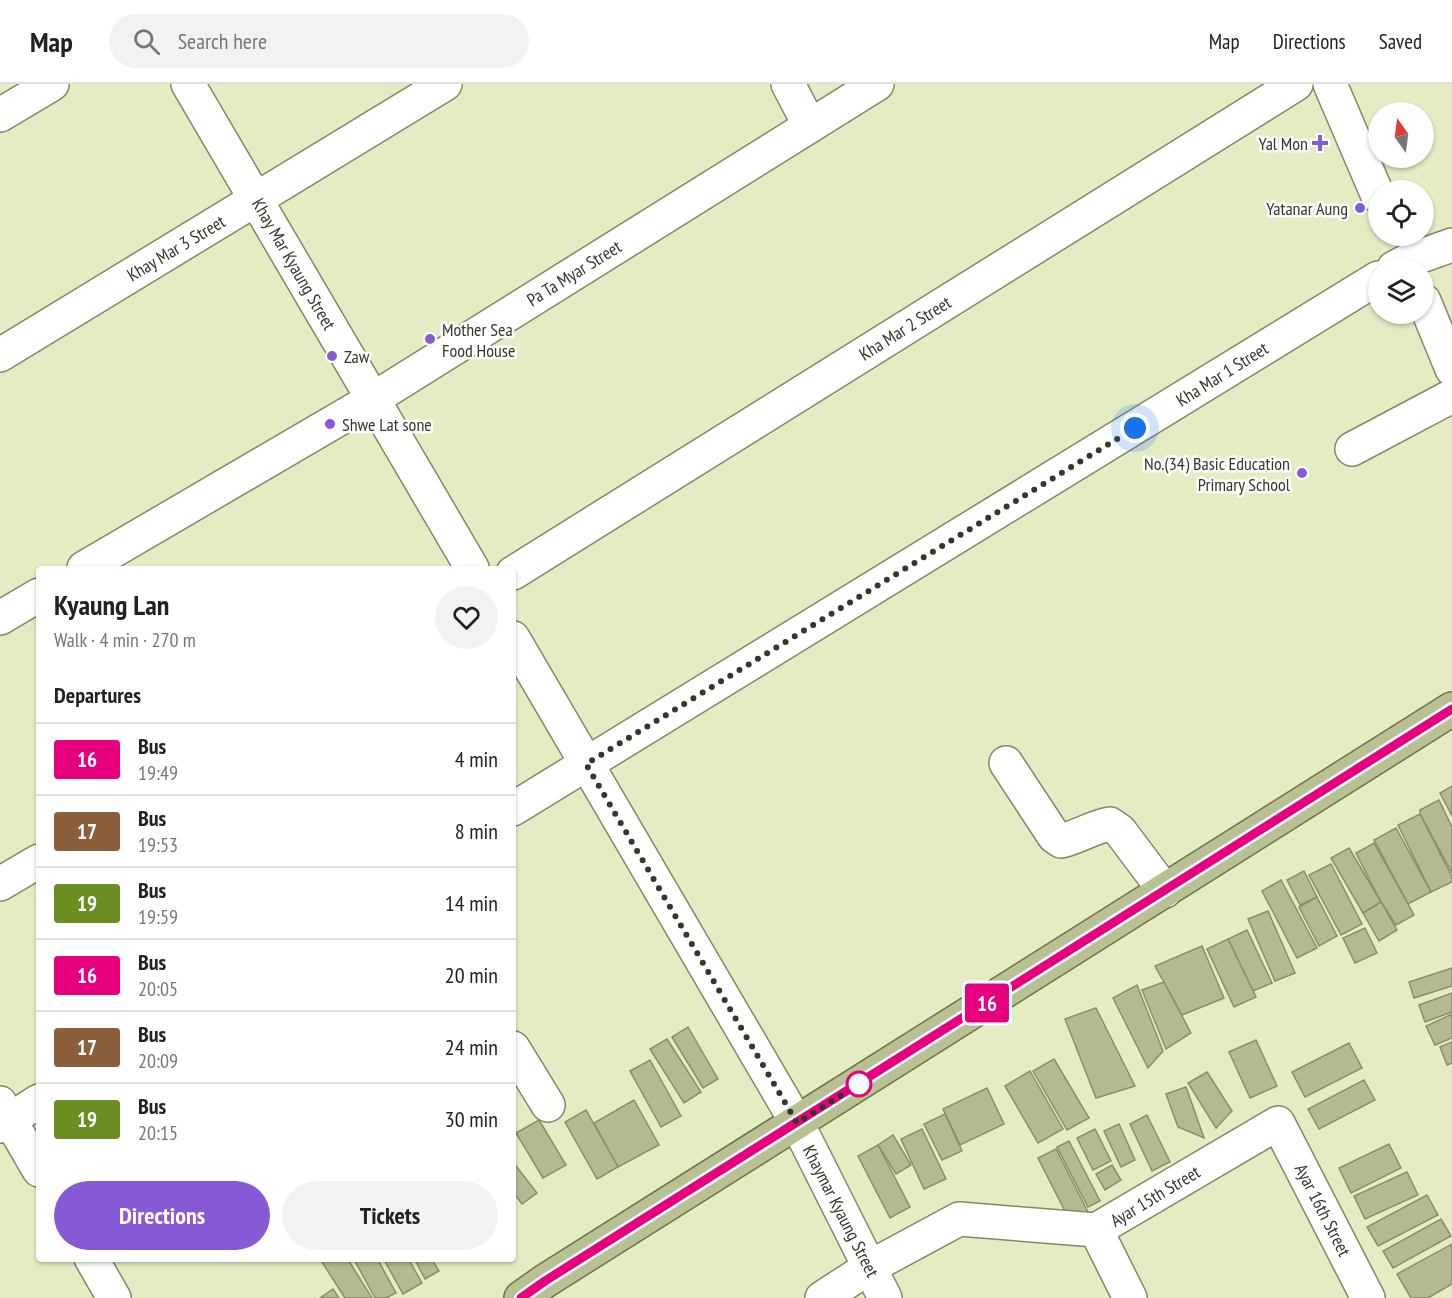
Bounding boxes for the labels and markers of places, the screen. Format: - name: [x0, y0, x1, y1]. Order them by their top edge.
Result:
- place label: Yal Mon: [1259, 132, 1308, 155]
- marker: Yal Mon: [1313, 136, 1327, 150]
- place label: Yatanar Aung: [1266, 197, 1348, 220]
- marker: Yatanar Aung: [1353, 201, 1367, 215]
- place label: Mother Sea Food House: [442, 318, 515, 362]
- marker: Mother Sea Food House: [423, 332, 437, 346]
- place label: Zaw: [344, 345, 370, 368]
- marker: Zaw: [325, 349, 339, 363]
- place label: Shwe Lat sone: [342, 413, 432, 436]
- marker: Shwe Lat sone: [323, 417, 337, 431]
- place label: No.(34) Basic Education Primary School: [1144, 452, 1291, 496]
- marker: No.(34) Basic Education Primary School: [1295, 466, 1309, 480]
- unlabelled marker: [846, 1071, 872, 1097]

